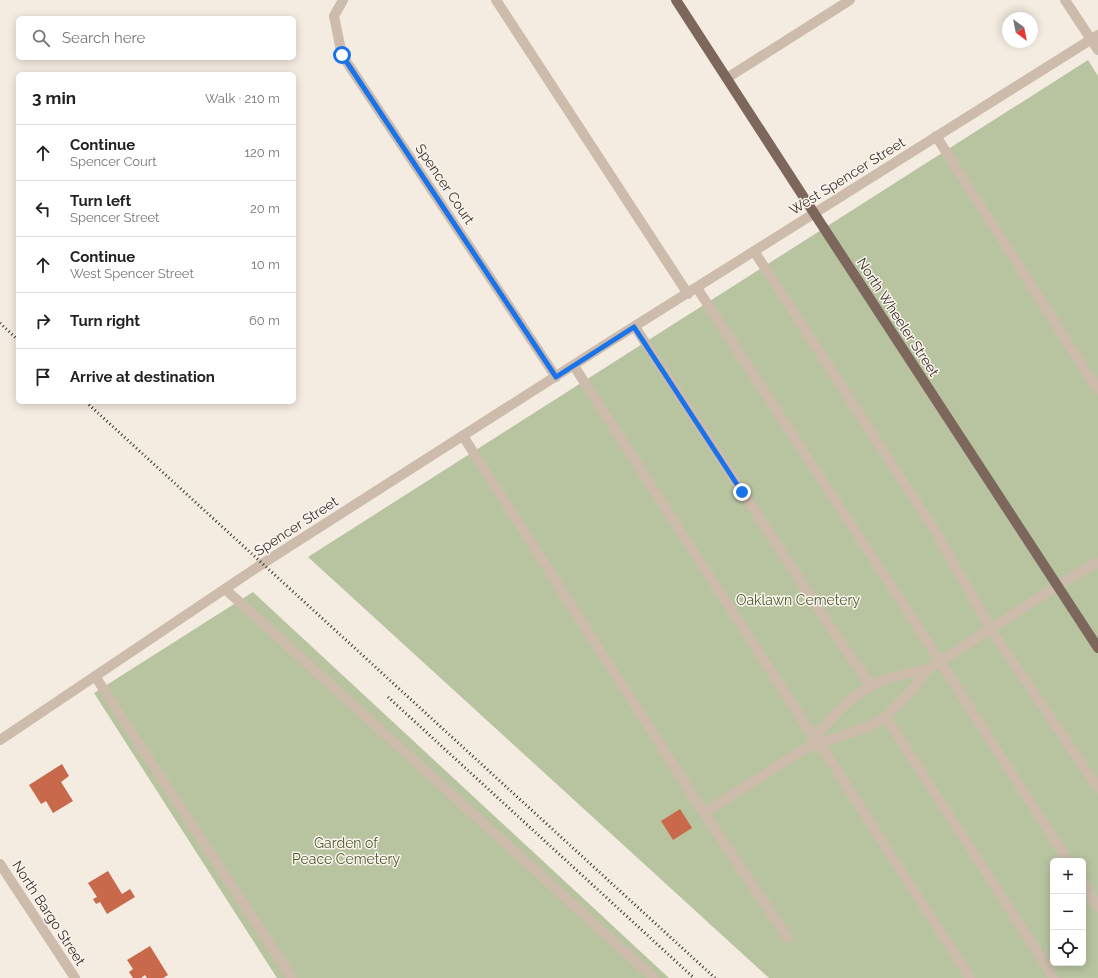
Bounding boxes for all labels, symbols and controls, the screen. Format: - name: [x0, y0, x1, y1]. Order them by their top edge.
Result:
- north arrow: [1002, 12, 1038, 48]
- search box: [16, 16, 296, 60]
- icon: search: [30, 27, 52, 49]
- text: Search here: [62, 29, 145, 47]
- route start: [333, 46, 351, 64]
- text: 3 min: [32, 88, 76, 108]
- text: Walk · 210 m: [205, 91, 280, 106]
- street label: West Spencer Street: [786, 134, 908, 218]
- text: Continue: [70, 136, 135, 154]
- street label: Spencer Court: [412, 141, 478, 227]
- icon: ahead: [32, 142, 54, 164]
- text: 120 m: [244, 145, 280, 160]
- text: Spencer Court: [70, 154, 157, 169]
- text: Turn left: [70, 192, 131, 210]
- icon: left: [32, 198, 54, 220]
- text: 20 m: [250, 201, 280, 216]
- text: Spencer Street: [70, 210, 159, 225]
- text: Continue: [70, 248, 135, 266]
- icon: ahead: [32, 254, 54, 276]
- street label: North Wheeler Street: [854, 255, 942, 380]
- text: 10 m: [251, 257, 280, 272]
- text: West Spencer Street: [70, 266, 194, 281]
- icon: right: [32, 310, 54, 332]
- text: Turn right: [70, 312, 140, 330]
- text: 60 m: [249, 313, 280, 328]
- icon: arrive: [32, 366, 54, 388]
- text: Arrive at destination: [70, 368, 215, 386]
- route end: [733, 483, 751, 501]
- street label: Spencer Street: [251, 493, 341, 559]
- park label: Oaklawn Cemetery: [736, 592, 860, 608]
- park label: Garden of Peace Cemetery: [292, 835, 400, 867]
- street label: North Bargo Street: [9, 858, 89, 969]
- map controls: [1050, 858, 1086, 966]
- button: +: [1050, 858, 1086, 894]
- button: −: [1050, 894, 1086, 930]
- button: locate: [1050, 930, 1086, 966]

